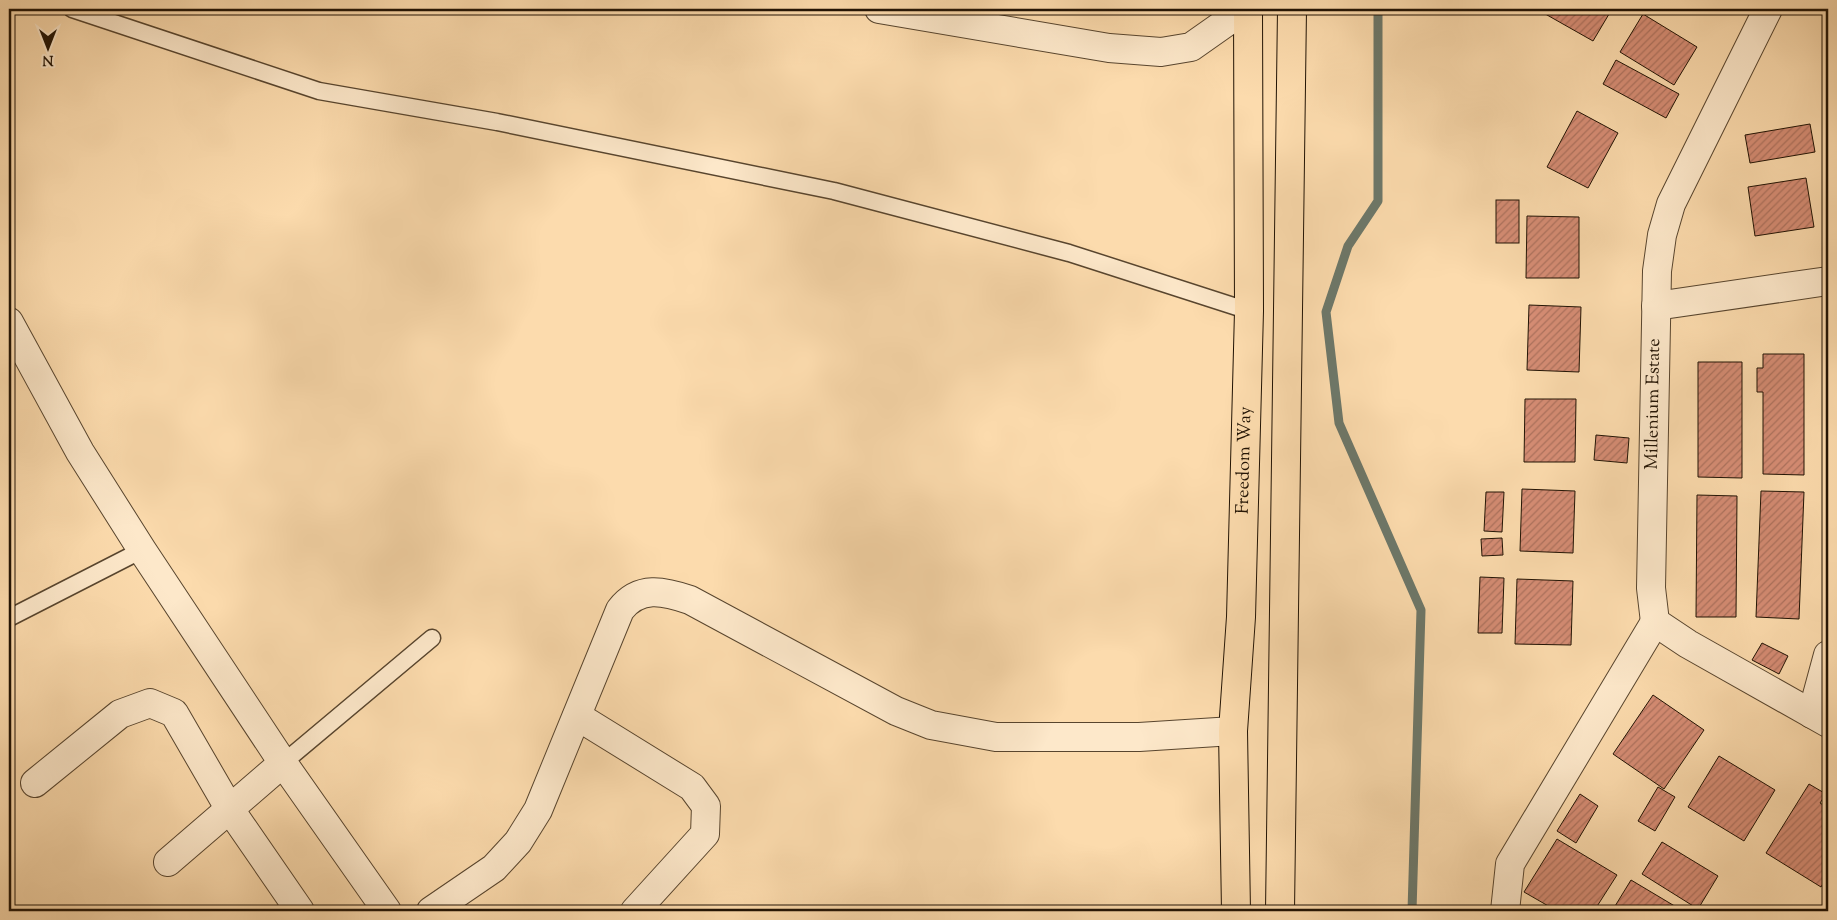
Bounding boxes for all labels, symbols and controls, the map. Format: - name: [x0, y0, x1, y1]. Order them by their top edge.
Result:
- north arrow: [22, 22, 72, 72]
- text: N: [42, 49, 54, 69]
- street label: Millenium Estate: [1640, 338, 1668, 470]
- street label: Freedom Way: [1231, 406, 1260, 515]

